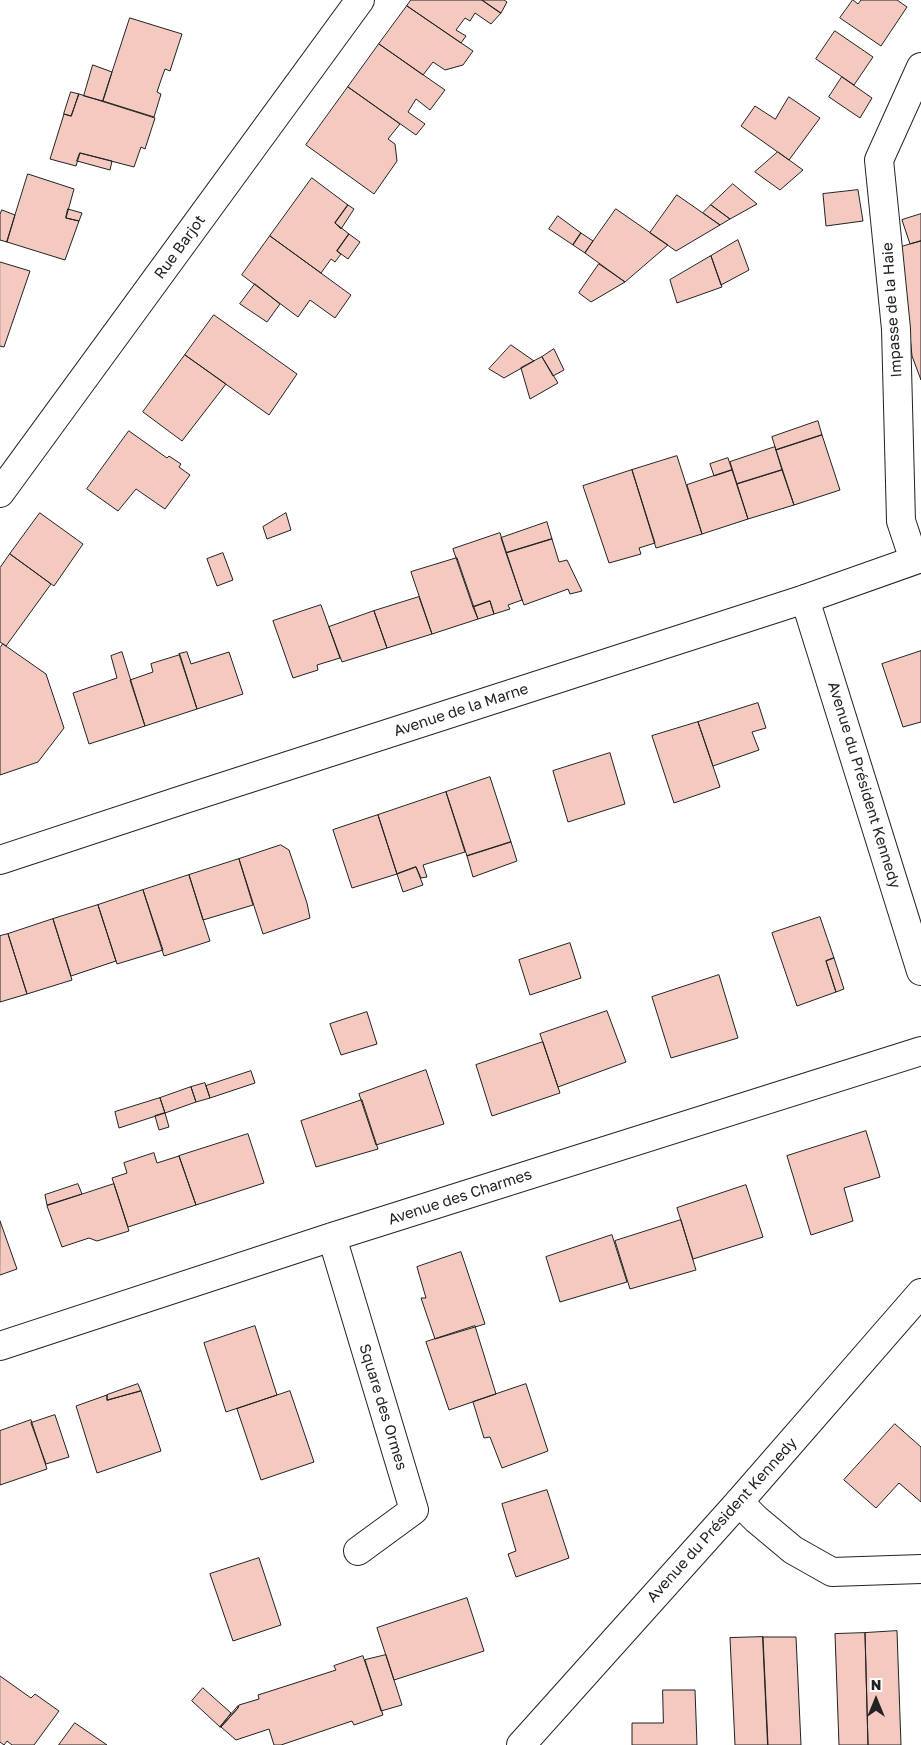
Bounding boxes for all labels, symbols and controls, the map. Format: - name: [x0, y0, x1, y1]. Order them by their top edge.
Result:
- street label: Rue Barjot: [151, 211, 209, 283]
- street label: Impasse de la Haie: [878, 242, 906, 378]
- street label: Avenue du Président Kennedy: [824, 679, 904, 891]
- street label: Avenue de la Marne: [391, 680, 531, 740]
- street label: Avenue des Charmes: [386, 1165, 534, 1229]
- street label: Square des Ormes: [355, 1342, 411, 1472]
- street label: Avenue du Président Kennedy: [643, 1434, 801, 1606]
- north arrow: [851, 1675, 901, 1725]
- text: N: [871, 1676, 881, 1693]

